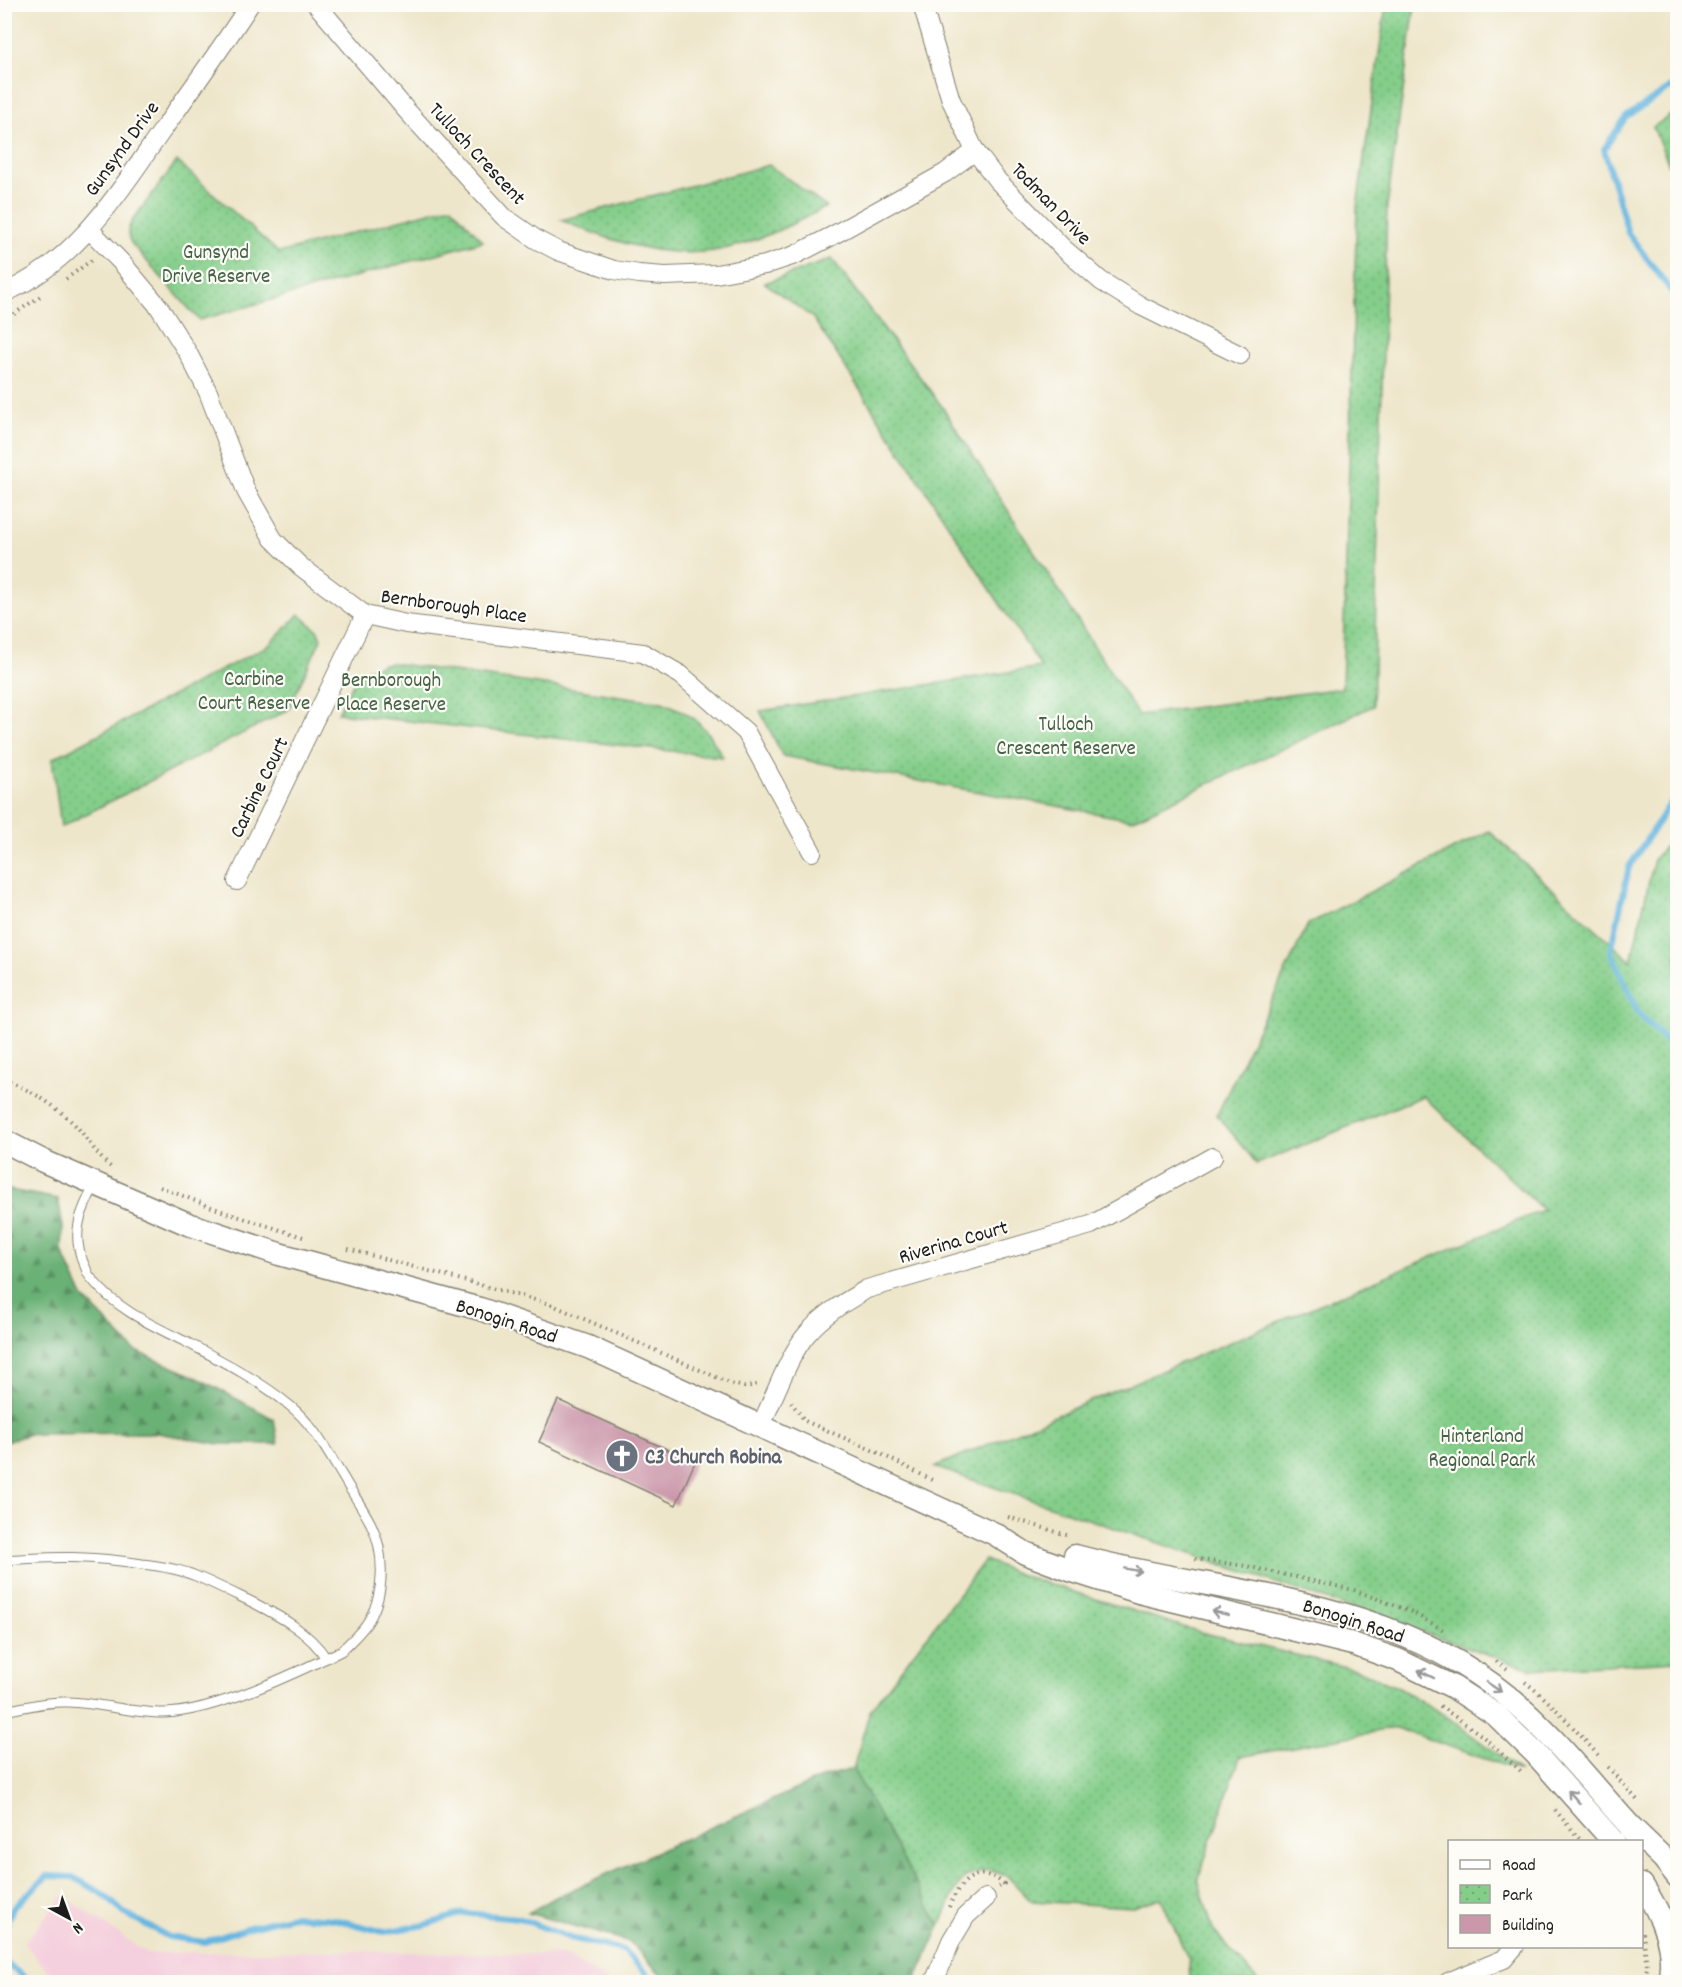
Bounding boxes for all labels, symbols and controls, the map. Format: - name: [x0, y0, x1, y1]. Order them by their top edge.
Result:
- street label: Gunsynd Drive: [79, 96, 168, 204]
- street label: Tulloch Crescent: [420, 97, 532, 213]
- street label: Todman Drive: [1003, 157, 1097, 253]
- park label: Gunsynd Drive Reserve: [162, 239, 270, 293]
- street label: Bernborough Place: [379, 583, 528, 633]
- park label: Carbine Court Reserve: [198, 666, 310, 720]
- park label: Bernborough Place Reserve: [336, 667, 446, 721]
- park label: Tulloch Crescent Reserve: [996, 711, 1136, 765]
- street label: Carbine Court: [223, 733, 298, 844]
- street label: Riverina Court: [896, 1214, 1012, 1274]
- street label: Bonogin Road: [451, 1292, 561, 1353]
- park label: Hinterland Regional Park: [1429, 1423, 1536, 1477]
- church icon: C3 Church Robina: [604, 1438, 640, 1474]
- place label: C3 Church Robina: [645, 1444, 782, 1474]
- one-way arrow: [1123, 1564, 1142, 1575]
- street label: Bonogin Road: [1298, 1592, 1408, 1653]
- one-way arrow: [1211, 1606, 1230, 1618]
- one-way arrow: [1418, 1667, 1436, 1679]
- one-way arrow: [1486, 1681, 1502, 1693]
- one-way arrow: [1567, 1790, 1581, 1805]
- legend: [1448, 1840, 1643, 1948]
- text: Road: [1502, 1854, 1536, 1879]
- text: Park: [1502, 1884, 1533, 1909]
- north arrow: [39, 1888, 99, 1948]
- text: Building: [1502, 1914, 1554, 1939]
- text: N: [67, 1916, 88, 1939]

